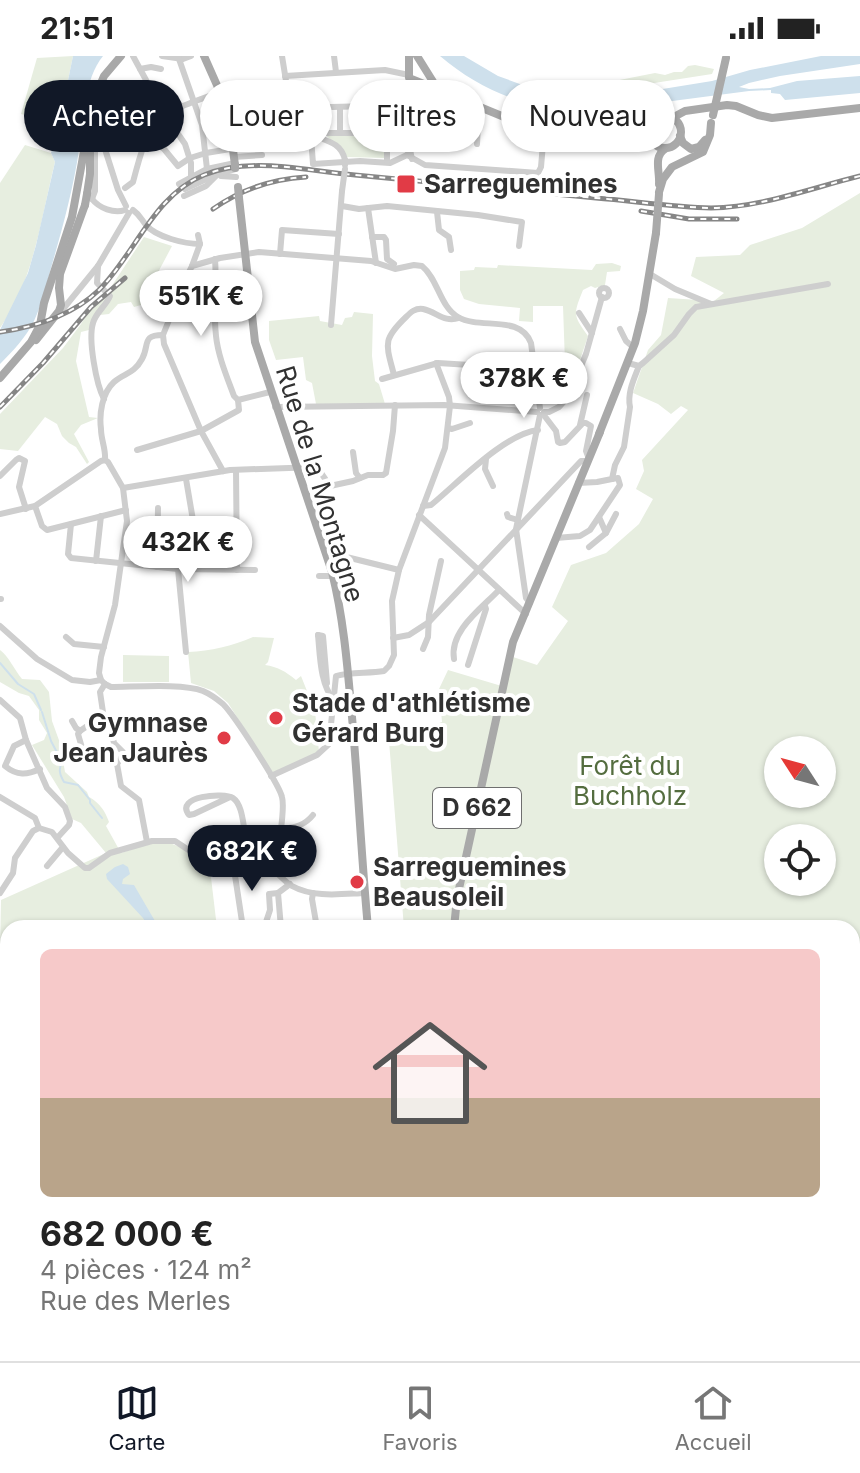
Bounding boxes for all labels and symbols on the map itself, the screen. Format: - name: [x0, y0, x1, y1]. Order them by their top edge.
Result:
- place label: Sarreguemines: [424, 168, 617, 199]
- marker: Sarreguemines: [395, 173, 417, 195]
- pin: 551K €: [136, 270, 266, 338]
- pin: 378K €: [459, 352, 589, 420]
- street label: Rue de la Montagne: [270, 362, 371, 606]
- pin: 432K €: [123, 516, 253, 584]
- place label: Stade d'athlétisme Gérard Burg: [292, 687, 531, 748]
- place label: Gymnase Jean Jaurès: [53, 707, 208, 768]
- marker: Stade d'athlétisme Gérard Burg: [267, 709, 285, 727]
- marker: Gymnase Jean Jaurès: [215, 729, 233, 747]
- north arrow: [764, 736, 836, 808]
- park label: Forêt du Buchholz: [573, 750, 687, 811]
- road number: D 662: [433, 788, 521, 828]
- pin: 682K €: [187, 825, 317, 893]
- place label: Sarreguemines Beausoleil: [373, 851, 566, 912]
- marker: Sarreguemines Beausoleil: [348, 873, 366, 891]

